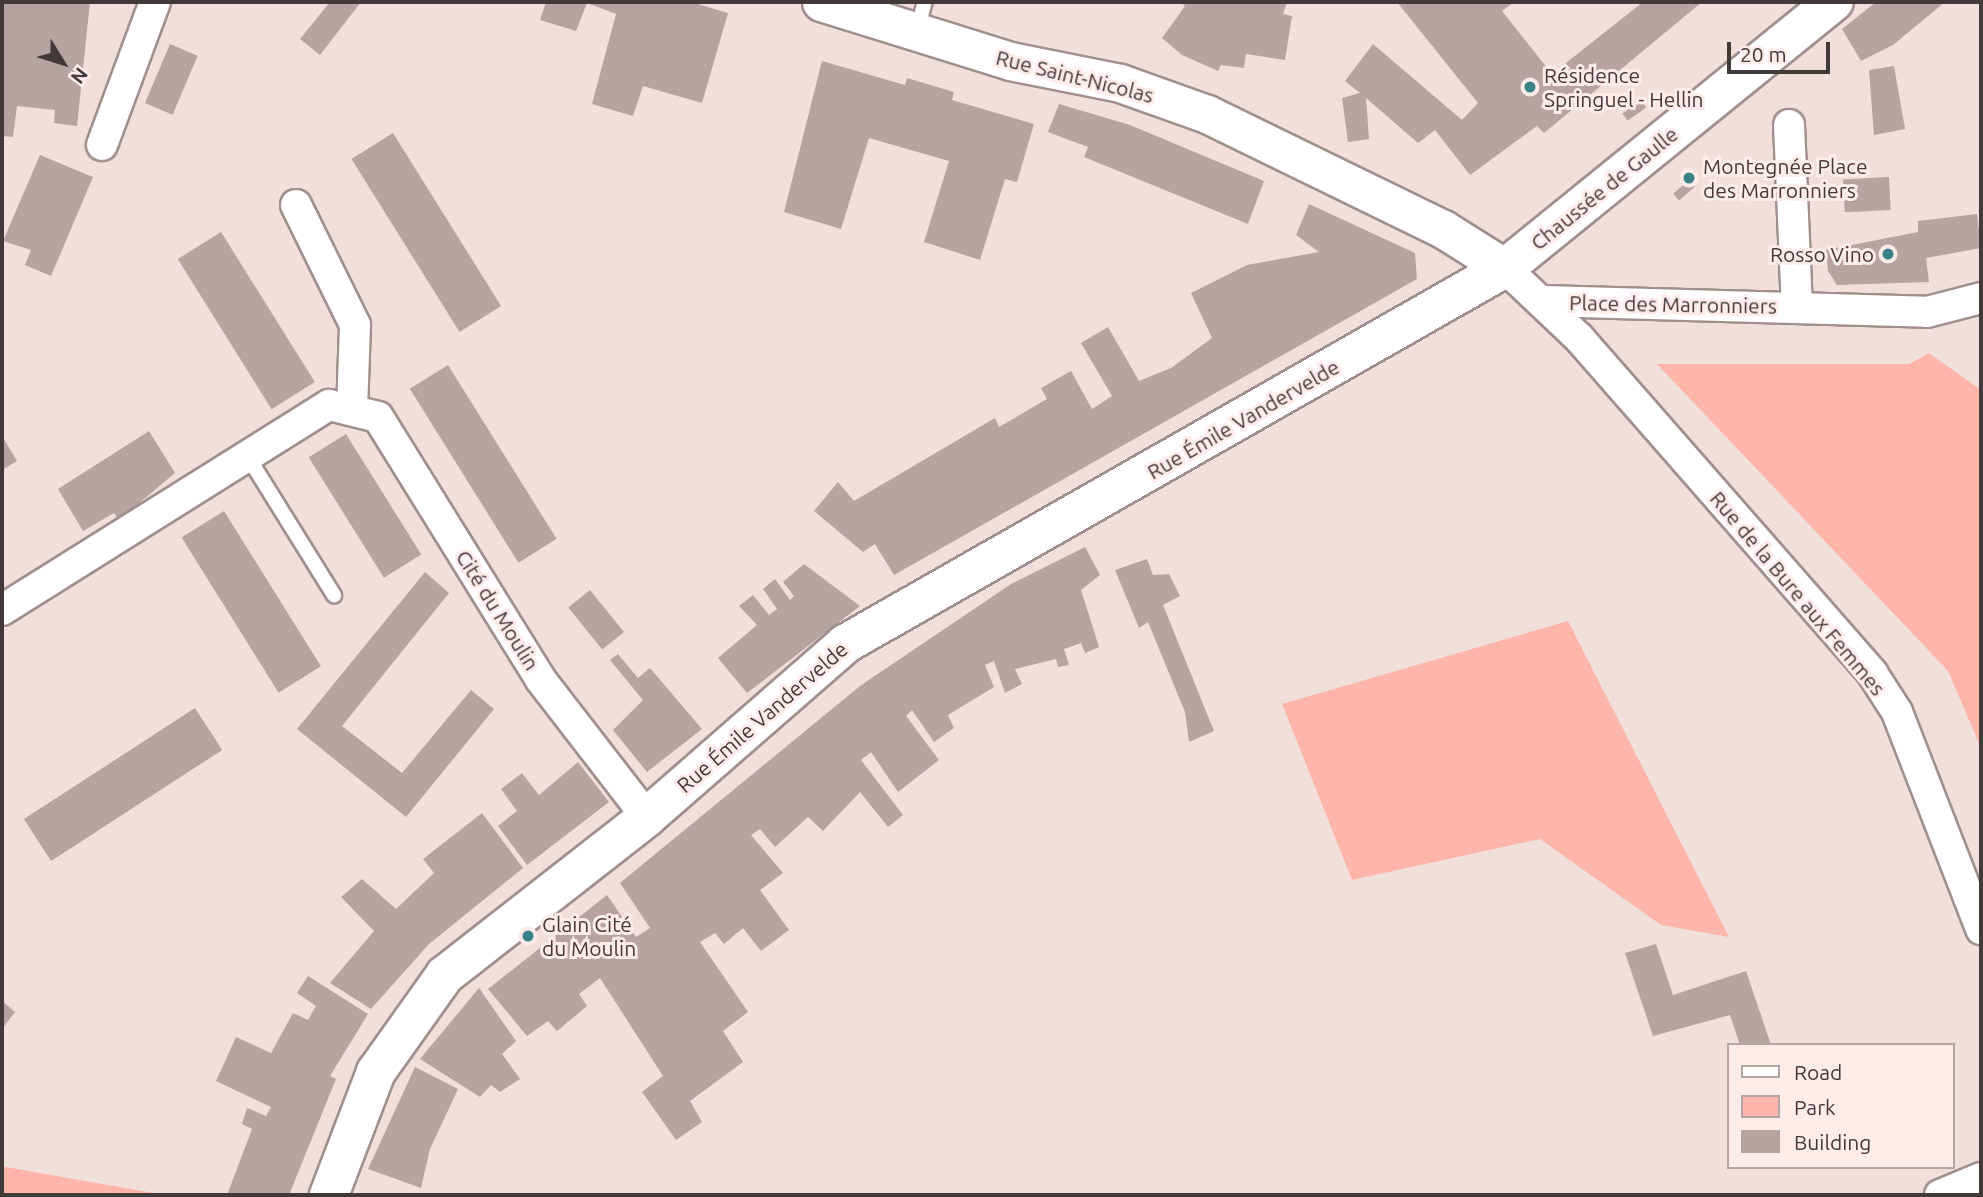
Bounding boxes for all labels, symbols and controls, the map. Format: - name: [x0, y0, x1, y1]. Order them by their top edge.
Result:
- north arrow: [28, 28, 98, 98]
- scale bar: [1731, 28, 1834, 72]
- text: 20 m: [1740, 42, 1787, 66]
- street label: Rue Saint-Nicolas: [994, 44, 1156, 108]
- place label: Résidence Springuel - Hellin: [1544, 62, 1704, 112]
- text: N: [67, 64, 93, 88]
- marker: Résidence Springuel - Hellin: [1522, 79, 1538, 95]
- street label: Chaussée de Gaulle: [1525, 121, 1683, 255]
- place label: Montegnée Place des Marronniers: [1703, 153, 1868, 203]
- marker: Montegnée Place des Marronniers: [1681, 170, 1697, 186]
- place label: Rosso Vino: [1770, 241, 1874, 267]
- marker: Rosso Vino: [1880, 246, 1896, 262]
- street label: Place des Marronniers: [1569, 290, 1777, 318]
- street label: Rue Émile Vandervelde: [1142, 354, 1344, 484]
- street label: Rue de la Bure aux Femmes: [1705, 486, 1891, 700]
- street label: Cité du Moulin: [451, 545, 545, 675]
- street label: Rue Émile Vandervelde: [672, 636, 852, 798]
- place label: Glain Cité du Moulin: [542, 911, 636, 961]
- marker: Glain Cité du Moulin: [520, 928, 536, 944]
- legend: [1728, 1043, 1955, 1169]
- text: Road: [1794, 1060, 1842, 1084]
- text: Park: [1794, 1095, 1836, 1119]
- text: Building: [1794, 1130, 1871, 1154]

